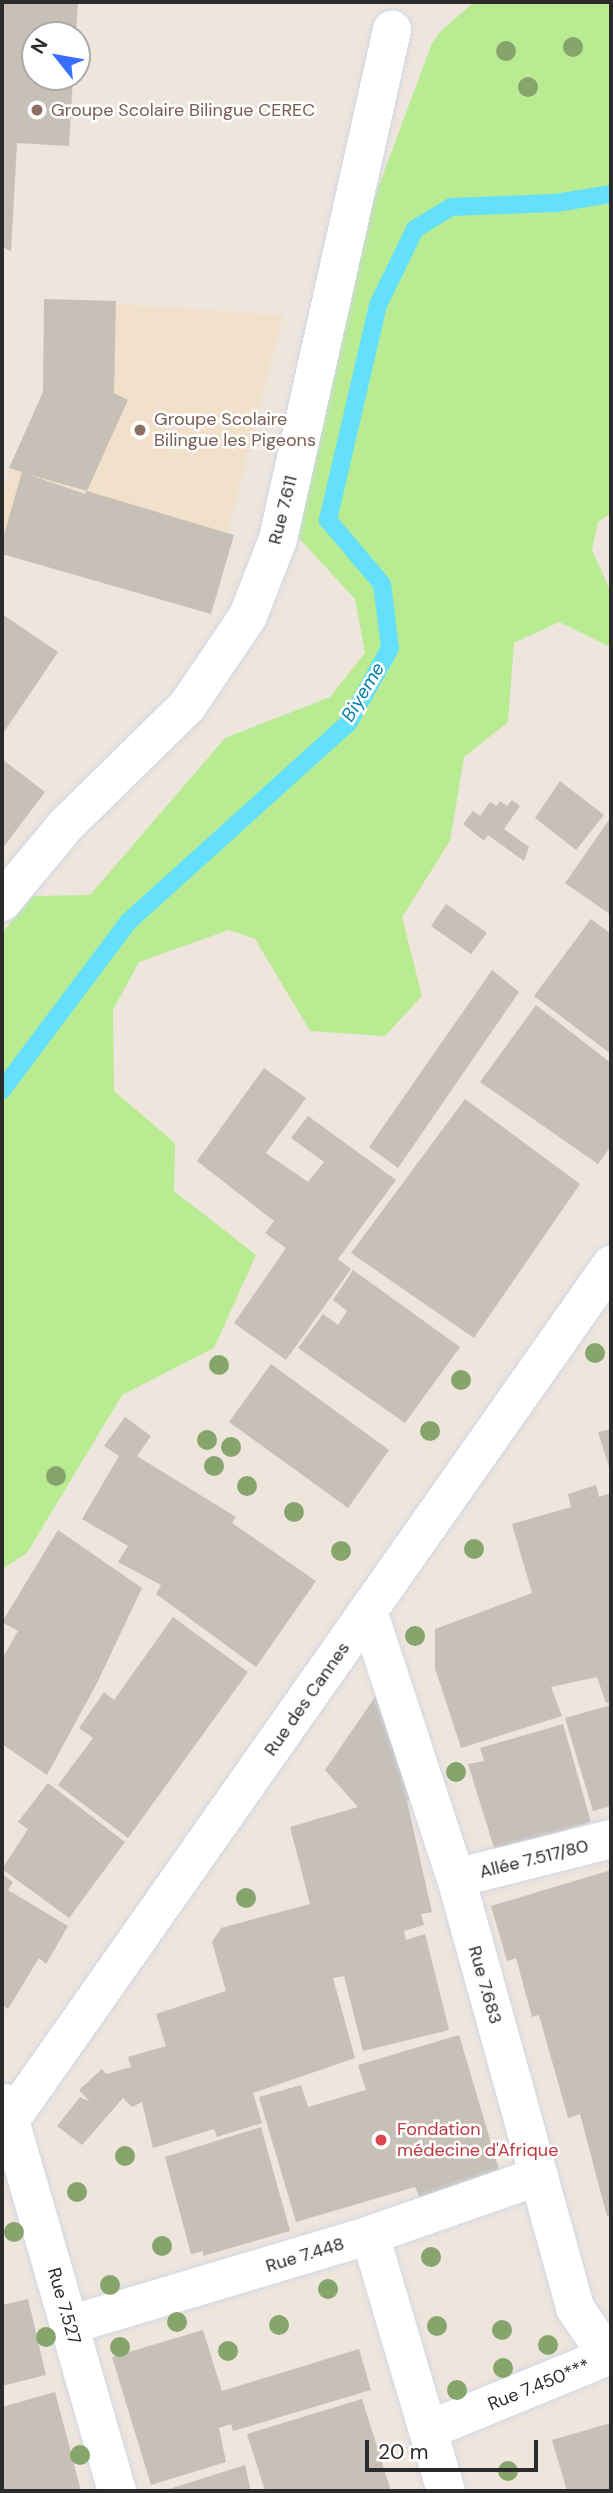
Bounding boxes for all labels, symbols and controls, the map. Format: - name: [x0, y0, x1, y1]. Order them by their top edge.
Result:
- north arrow: [21, 21, 91, 91]
- text: N: [25, 34, 54, 58]
- place label: Groupe Scolaire Bilingue CEREC: [51, 99, 315, 121]
- marker: Groupe Scolaire Bilingue CEREC: [29, 102, 45, 118]
- place label: Groupe Scolaire Bilingue les Pigeons: [154, 409, 316, 452]
- marker: Groupe Scolaire Bilingue les Pigeons: [132, 422, 148, 438]
- street label: Rue 7.611: [264, 473, 302, 547]
- water label: Biyeme: [337, 658, 389, 726]
- street label: Rue des Cannes: [260, 1638, 354, 1760]
- street label: Allée 7.517/80: [477, 1835, 591, 1883]
- street label: Rue 7.683: [464, 1943, 506, 2027]
- place label: Fondation médecine d'Afrique: [397, 2119, 558, 2162]
- marker: Fondation médecine d'Afrique: [371, 2130, 391, 2150]
- street label: Rue 7.448: [263, 2233, 347, 2277]
- street label: Rue 7.527: [43, 2265, 85, 2347]
- street label: Rue 7.450***: [485, 2355, 593, 2415]
- scale bar: [368, 2426, 541, 2470]
- text: 20 m: [378, 2438, 429, 2466]

